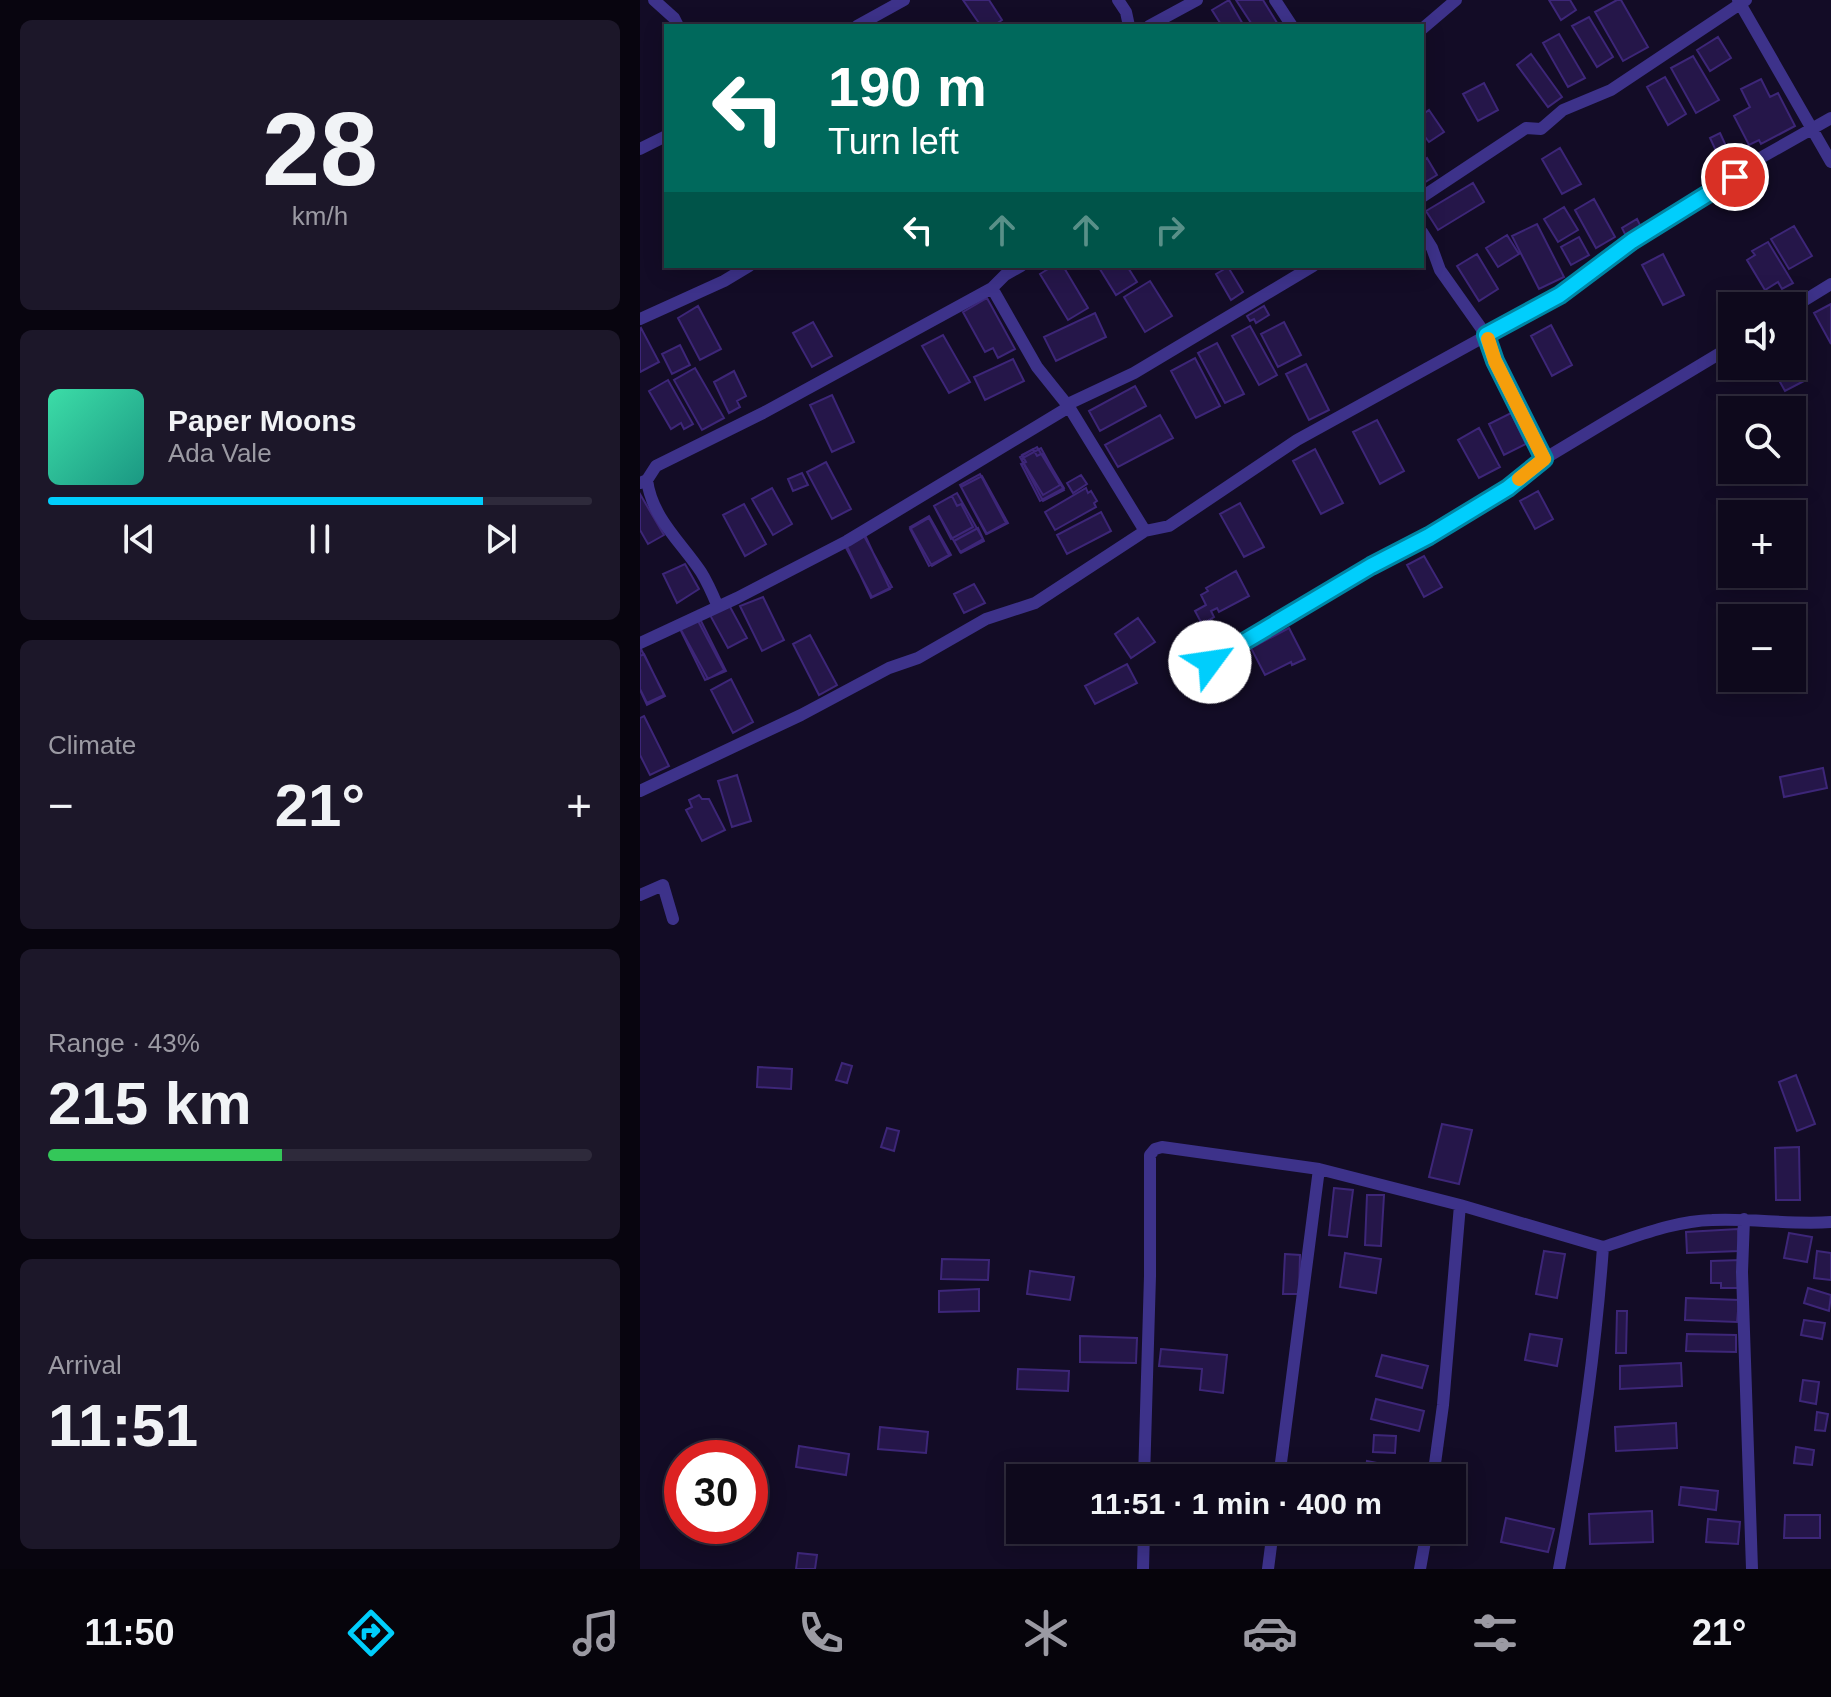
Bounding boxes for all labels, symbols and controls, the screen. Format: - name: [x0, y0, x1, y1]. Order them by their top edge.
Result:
- text: 190 m: [828, 55, 987, 118]
- icon: left: [696, 56, 800, 160]
- text: 28: [262, 91, 378, 207]
- text: Turn left: [828, 121, 959, 162]
- pin: [1701, 143, 1769, 211]
- icon: arrive: [1713, 155, 1757, 199]
- text: km/h: [292, 201, 348, 231]
- icon: left: [896, 208, 940, 252]
- icon: ahead: [980, 208, 1024, 252]
- icon: ahead: [1064, 208, 1108, 252]
- icon: right: [1148, 208, 1192, 252]
- map controls: [1718, 292, 1806, 692]
- button: sound: [1718, 292, 1806, 380]
- button: search: [1718, 396, 1806, 484]
- text: Paper Moons: [168, 404, 356, 437]
- text: Ada Vale: [168, 438, 272, 468]
- button: +: [1718, 500, 1806, 588]
- icon: previous: [117, 517, 161, 561]
- icon: pause: [298, 517, 342, 561]
- icon: next: [479, 517, 523, 561]
- button: −: [1718, 604, 1806, 692]
- position arrow: [1168, 620, 1252, 704]
- text: Climate: [48, 730, 136, 760]
- text: 21°: [275, 772, 365, 839]
- text: −: [48, 781, 74, 830]
- text: +: [566, 781, 592, 830]
- text: Range · 43%: [48, 1028, 200, 1058]
- text: 215 km: [48, 1070, 252, 1137]
- text: Arrival: [48, 1350, 122, 1380]
- text: 11:51: [48, 1392, 198, 1459]
- speed limit sign: 30: [664, 1440, 768, 1544]
- text: 11:51 · 1 min · 400 m: [1090, 1487, 1382, 1520]
- icon: directions: [343, 1605, 399, 1661]
- icon: music: [568, 1605, 624, 1661]
- icon: phone: [793, 1605, 849, 1661]
- icon: climate: [1018, 1605, 1074, 1661]
- icon: car: [1242, 1605, 1298, 1661]
- icon: filters: [1467, 1605, 1523, 1661]
- text: 11:50: [84, 1612, 174, 1653]
- text: 21°: [1692, 1612, 1747, 1653]

